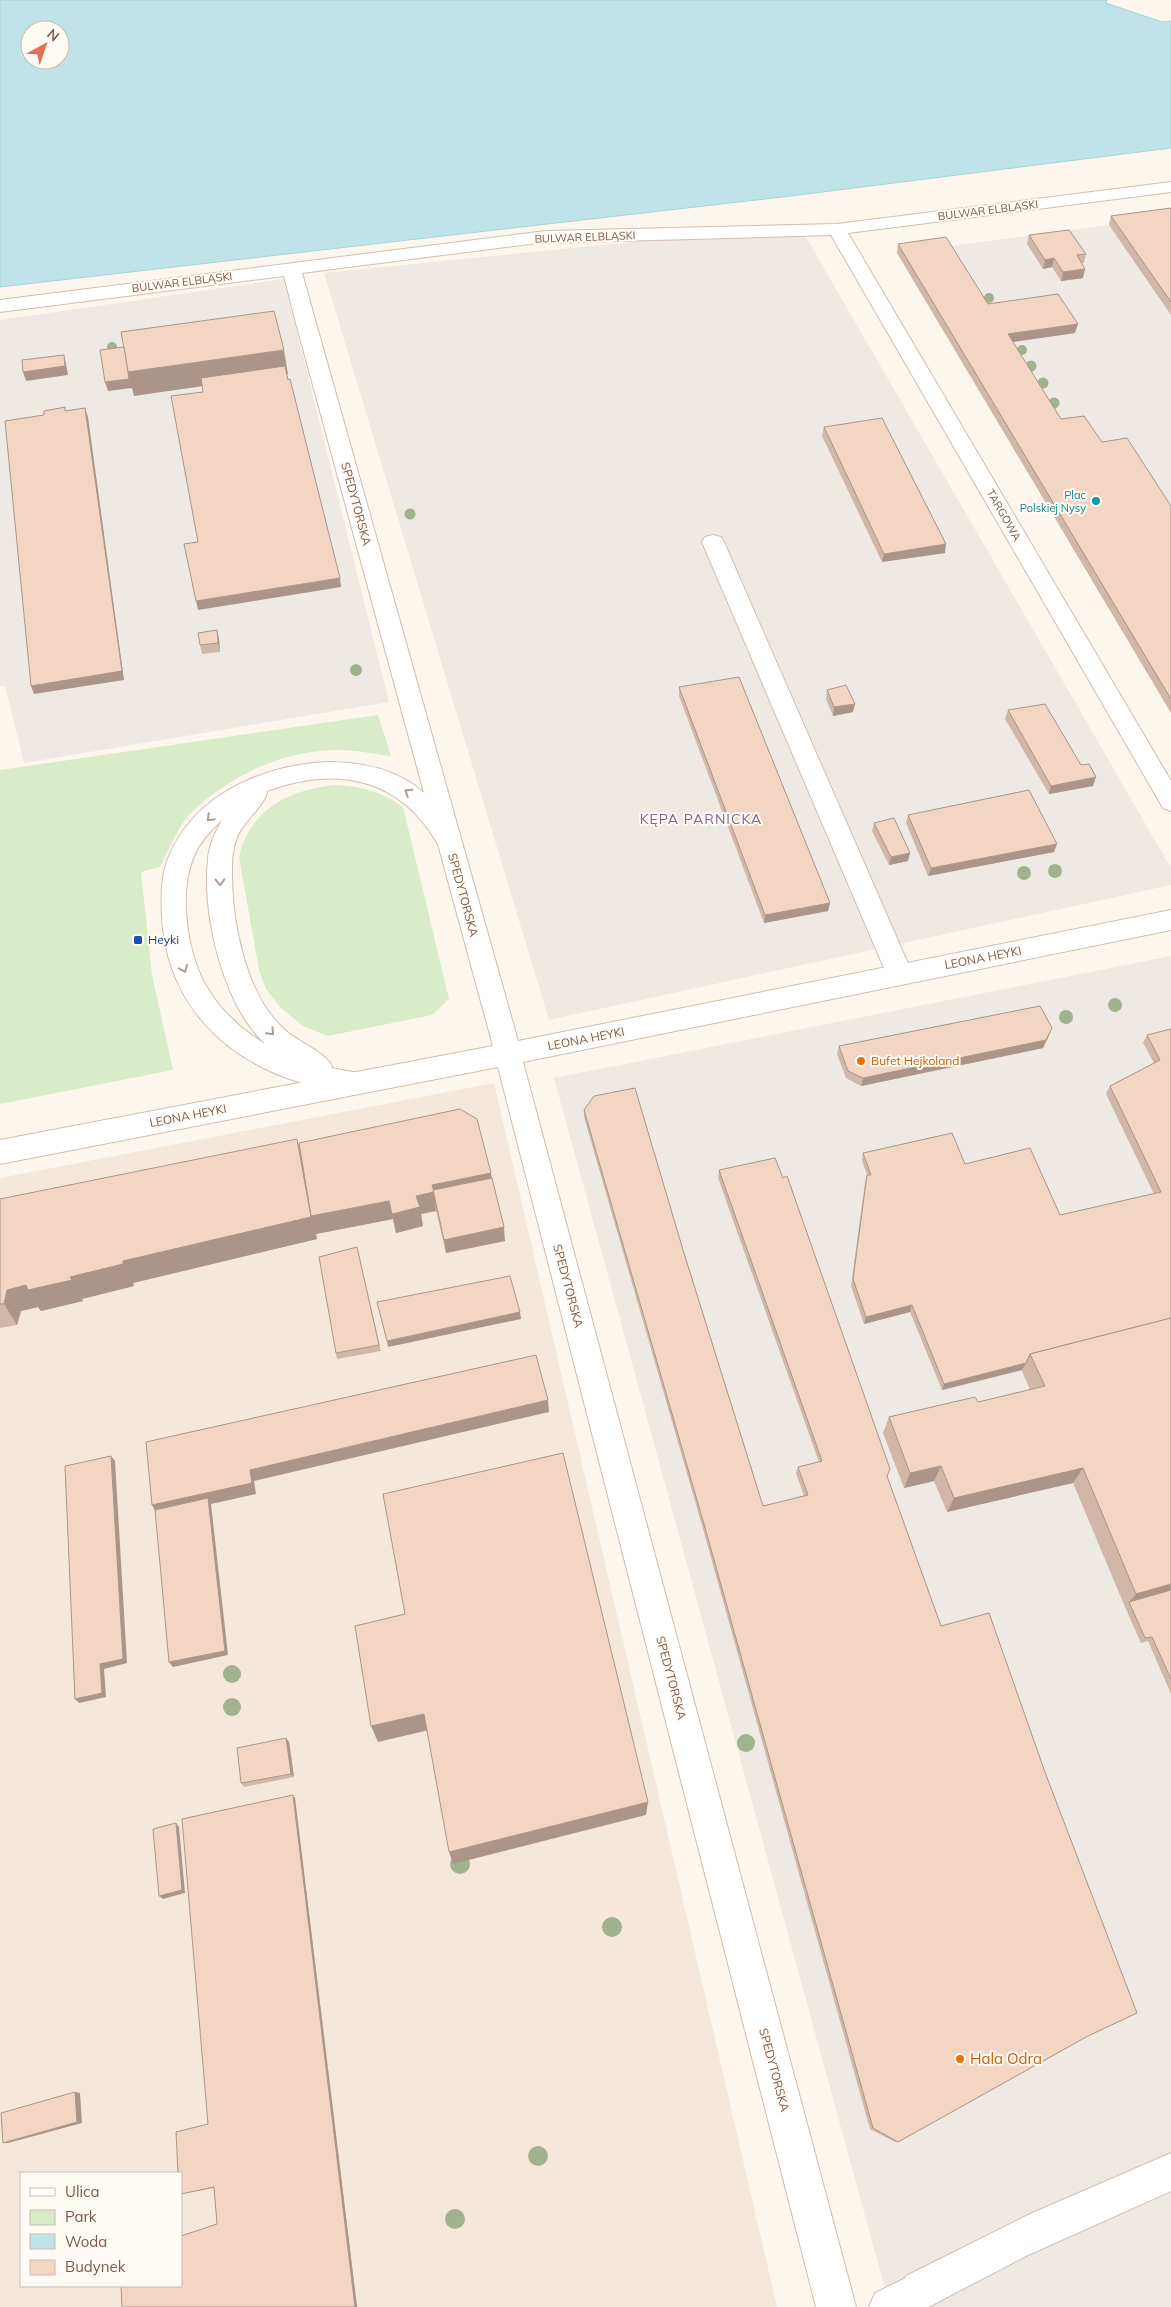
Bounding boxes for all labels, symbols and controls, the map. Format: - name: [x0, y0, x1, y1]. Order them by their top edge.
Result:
- north arrow: [20, 20, 70, 70]
- text: N: [44, 25, 63, 45]
- street label: BULWAR ELBLĄSKI: [937, 197, 1039, 223]
- street label: BULWAR ELBLĄSKI: [534, 228, 636, 246]
- street label: BULWAR ELBLĄSKI: [131, 269, 233, 295]
- street label: SPEDYTORSKA: [338, 460, 375, 548]
- street label: TARGOWA: [984, 487, 1024, 543]
- place label: Plac Polskiej Nysy: [1020, 488, 1087, 515]
- marker: Plac Polskiej Nysy: [1090, 495, 1102, 507]
- one-way arrow: [404, 789, 413, 798]
- district label: KĘPA PARNICKA: [640, 810, 762, 828]
- one-way arrow: [207, 812, 216, 821]
- street label: SPEDYTORSKA: [445, 851, 482, 939]
- one-way arrow: [215, 878, 225, 886]
- place label: Heyki: [148, 932, 179, 947]
- marker: Heyki: [132, 934, 144, 946]
- street label: LEONA HEYKI: [943, 943, 1023, 972]
- one-way arrow: [177, 964, 188, 973]
- street label: LEONA HEYKI: [546, 1024, 626, 1053]
- one-way arrow: [265, 1027, 274, 1036]
- place label: Bufet Hejkoland: [871, 1053, 960, 1068]
- marker: Bufet Hejkoland: [855, 1055, 867, 1067]
- street label: LEONA HEYKI: [148, 1101, 228, 1130]
- street label: SPEDYTORSKA: [550, 1242, 587, 1330]
- street label: SPEDYTORSKA: [653, 1634, 690, 1722]
- street label: SPEDYTORSKA: [756, 2026, 793, 2114]
- place label: Hala Odra: [970, 2049, 1042, 2068]
- marker: Hala Odra: [954, 2053, 966, 2065]
- legend: [20, 2172, 182, 2287]
- text: Ulica: [65, 2182, 99, 2201]
- text: Park: [65, 2207, 97, 2226]
- text: Woda: [65, 2232, 107, 2251]
- text: Budynek: [65, 2257, 126, 2276]

